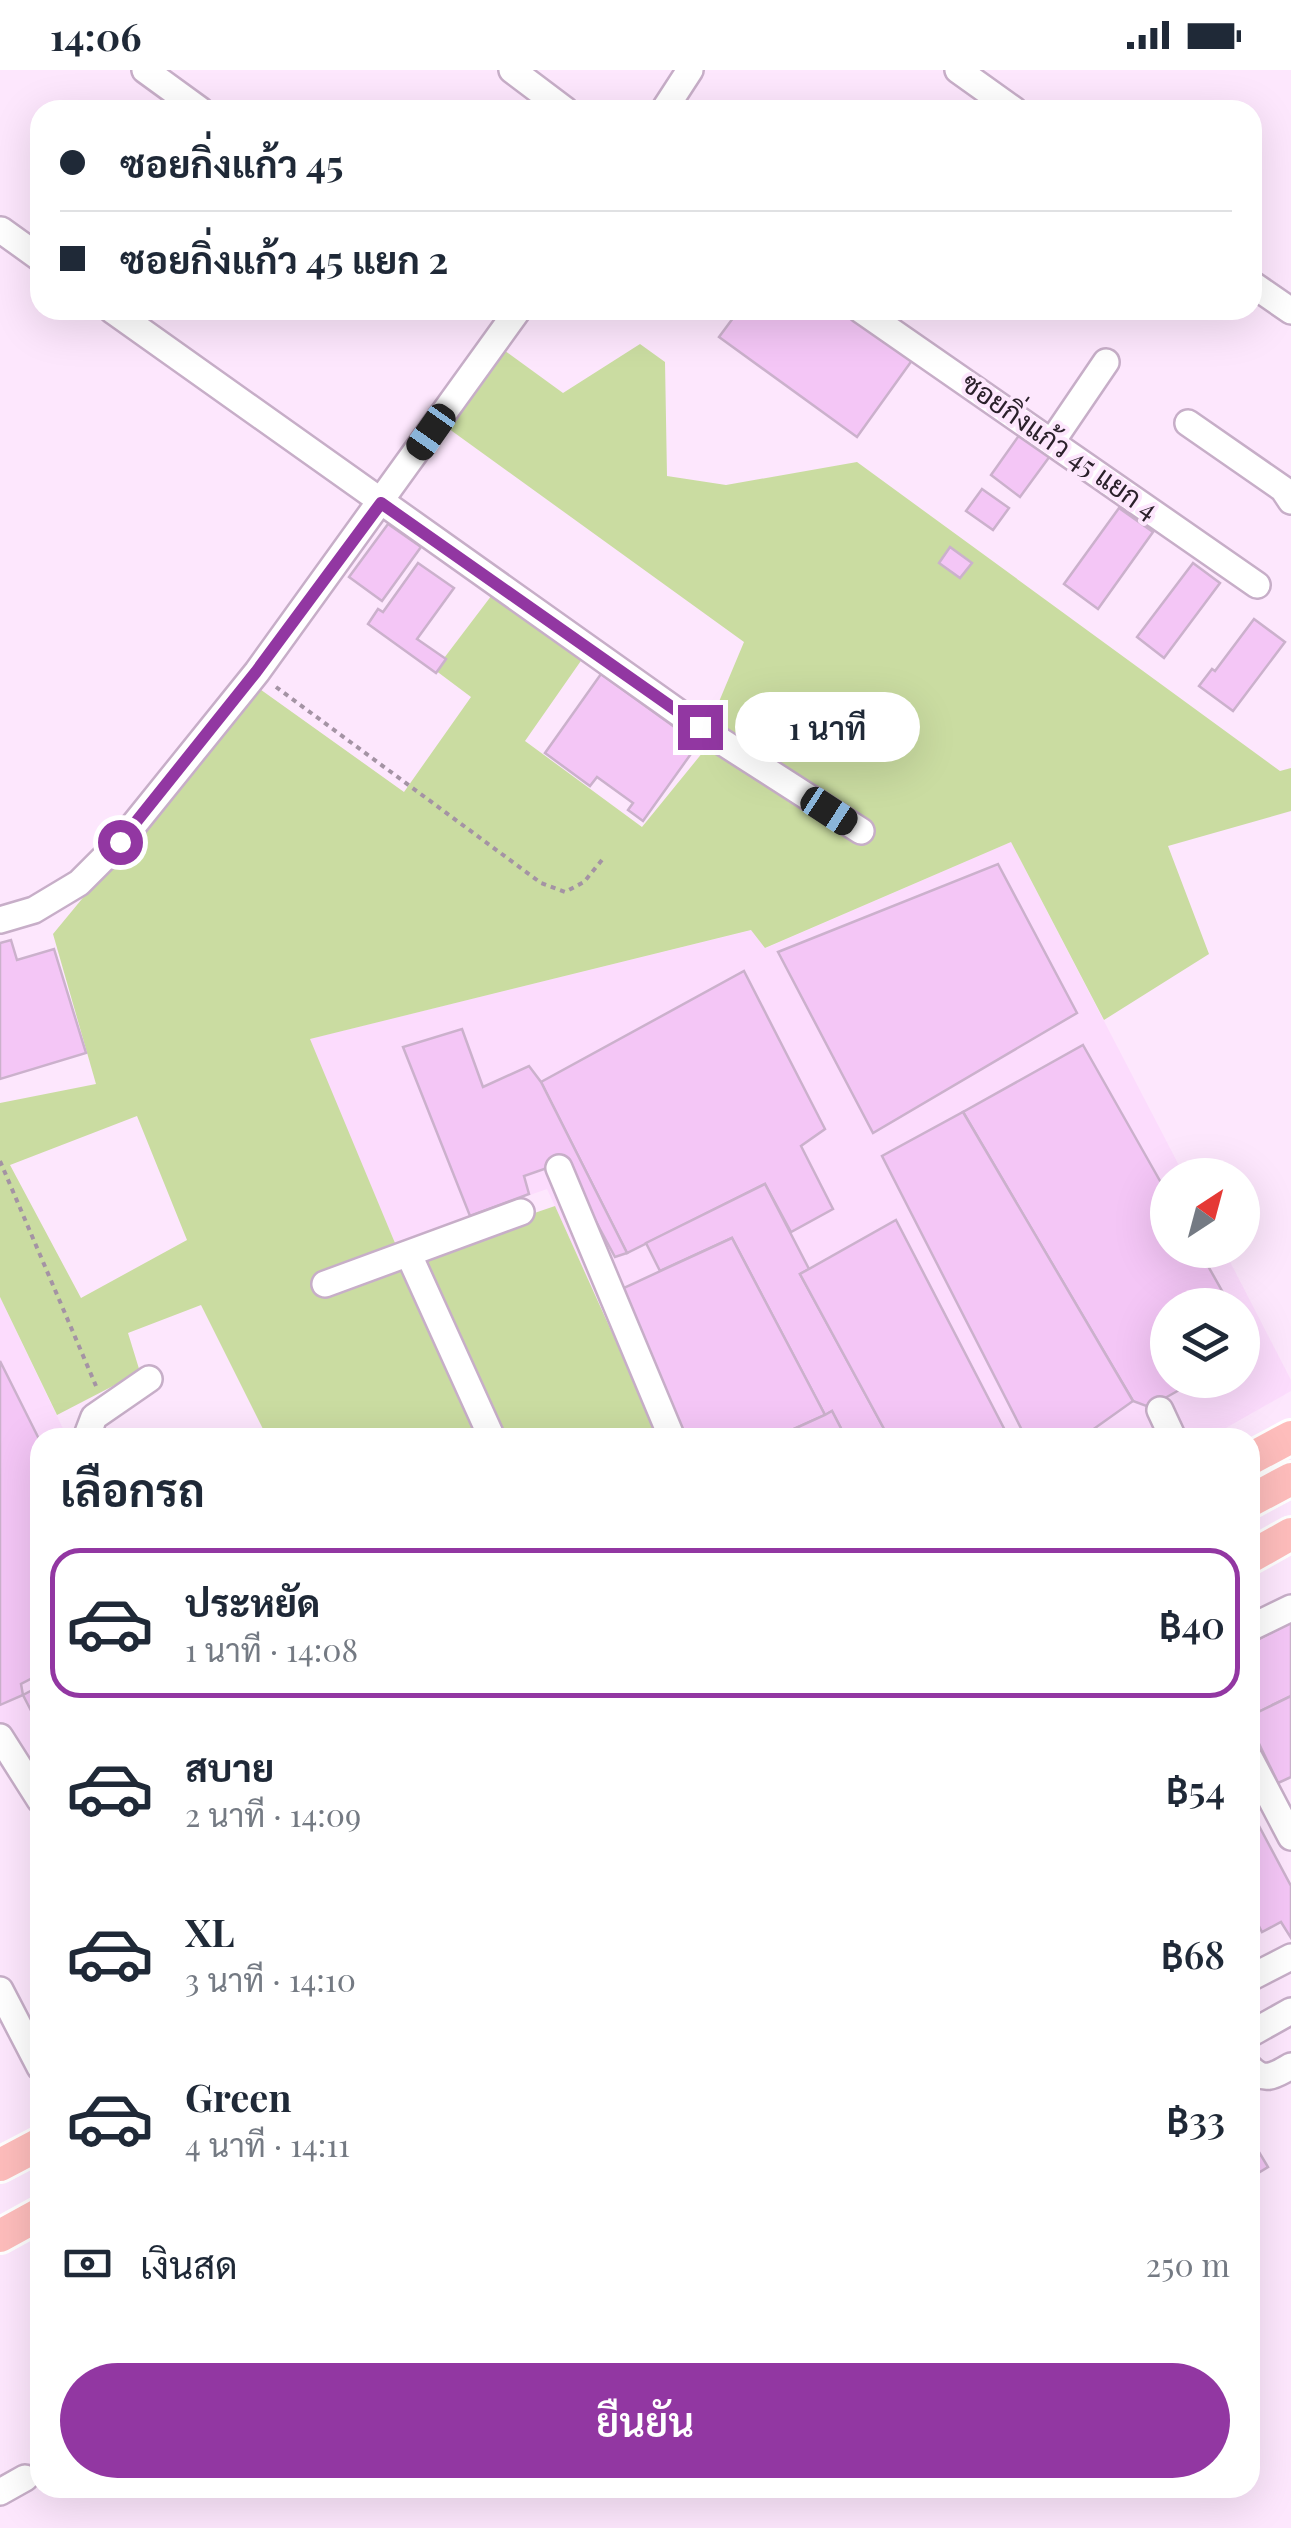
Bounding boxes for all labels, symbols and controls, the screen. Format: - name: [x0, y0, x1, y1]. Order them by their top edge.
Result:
- text: 14:06: [50, 10, 141, 61]
- text: ซอยกิ่งแก้ว 45: [120, 137, 343, 188]
- text: ซอยกิ่งแก้ว 45 แยก 2: [120, 233, 448, 284]
- street label: ซอยกิ่งแก้ว 45 แยก 4: [955, 361, 1168, 527]
- car: [402, 399, 460, 465]
- callout: 1 นาที: [735, 692, 920, 762]
- route end: [678, 705, 723, 750]
- text: 1 นาที: [789, 705, 866, 748]
- car: [796, 782, 862, 840]
- route start: [98, 820, 143, 865]
- north arrow: [1150, 1158, 1260, 1268]
- map controls: [1150, 1158, 1260, 1398]
- button: layers: [1150, 1288, 1260, 1398]
- text: เลือกรถ: [60, 1458, 205, 1518]
- text: ประหยัด: [185, 1576, 320, 1627]
- icon: car: [65, 1578, 155, 1668]
- text: ฿40: [1159, 1598, 1225, 1649]
- text: 1 นาที · 14:08: [185, 1627, 358, 1670]
- text: สบาย: [185, 1741, 274, 1792]
- icon: car: [65, 1743, 155, 1833]
- text: ฿54: [1166, 1763, 1225, 1814]
- text: 2 นาที · 14:09: [185, 1792, 361, 1835]
- text: XL: [185, 1906, 234, 1957]
- icon: car: [65, 1908, 155, 1998]
- text: ฿68: [1161, 1928, 1225, 1979]
- text: 3 นาที · 14:10: [185, 1957, 356, 2000]
- text: Green: [185, 2071, 292, 2122]
- icon: car: [65, 2073, 155, 2163]
- text: ฿33: [1166, 2093, 1225, 2144]
- text: 4 นาที · 14:11: [185, 2122, 350, 2165]
- icon: cash: [60, 2236, 115, 2291]
- text: เงินสด: [140, 2238, 238, 2289]
- text: 250 m: [1146, 2242, 1230, 2285]
- button: ยืนยัน: [60, 2363, 1230, 2478]

